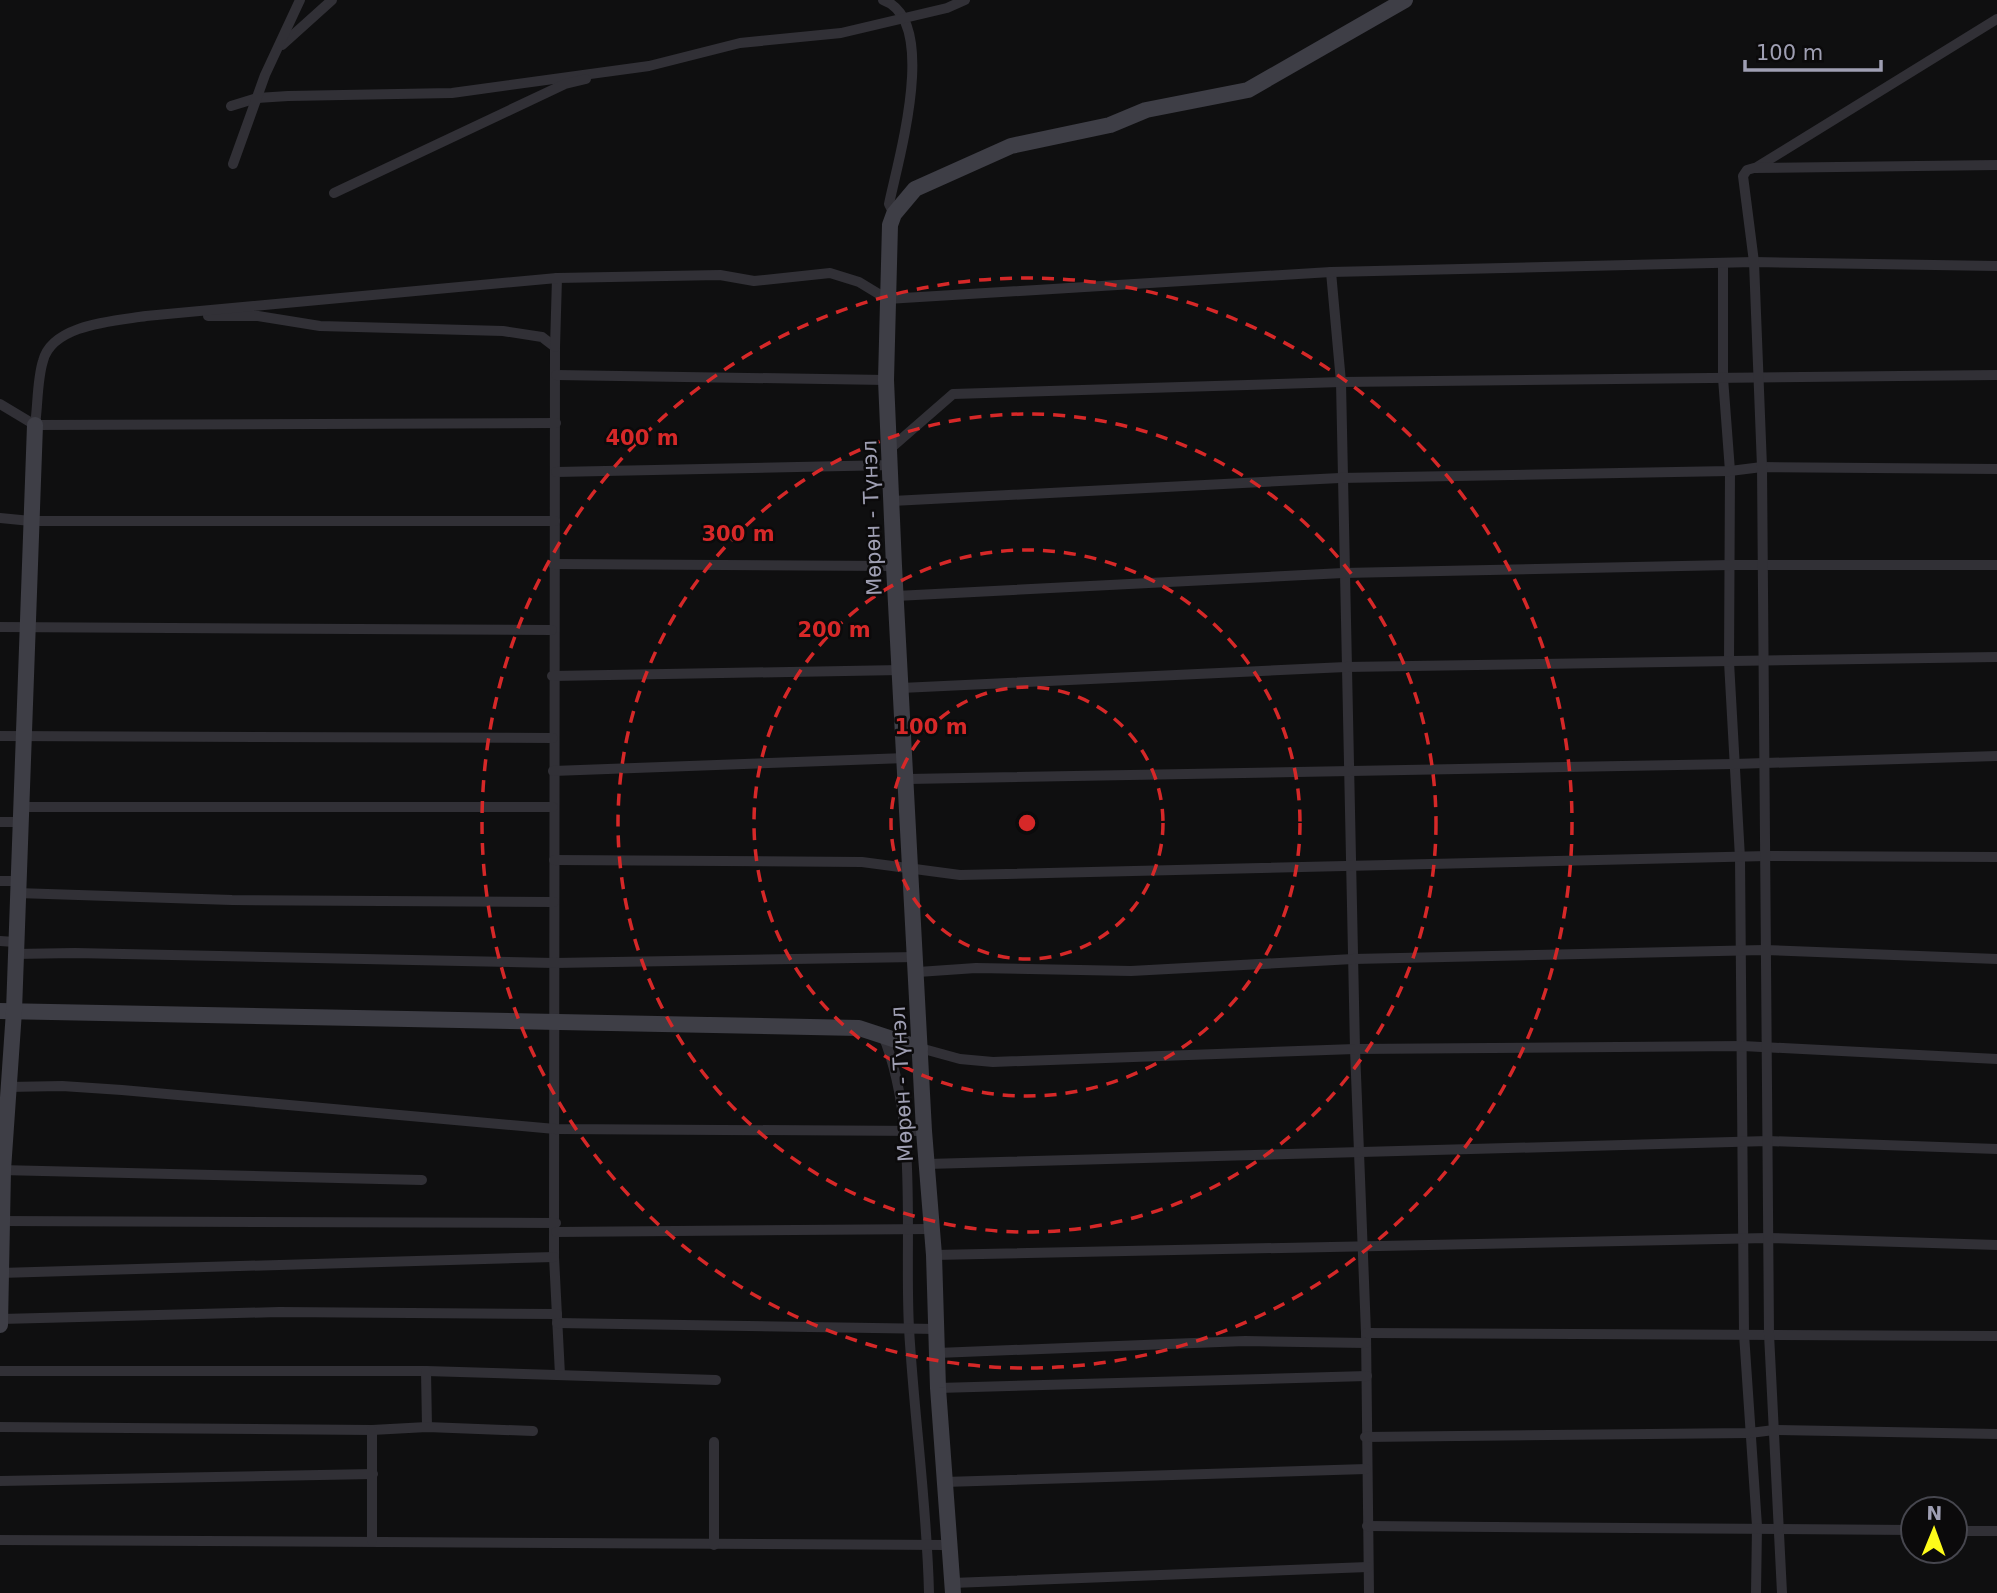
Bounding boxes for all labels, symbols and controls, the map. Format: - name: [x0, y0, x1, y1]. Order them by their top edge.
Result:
- scale bar: [1745, 28, 1882, 72]
- text: 100 m: [1756, 41, 1823, 65]
- text: 400 m: [605, 426, 679, 450]
- street label: Мөрөн - Түнэл: [857, 440, 887, 596]
- text: 300 m: [701, 522, 775, 546]
- text: 200 m: [797, 618, 871, 642]
- text: 100 m: [894, 715, 968, 739]
- centre of rings: [1015, 811, 1039, 835]
- street label: Мөрөн - Түнэл: [886, 1006, 918, 1162]
- north arrow: [1899, 1495, 1969, 1565]
- text: N: [1926, 1502, 1942, 1524]

